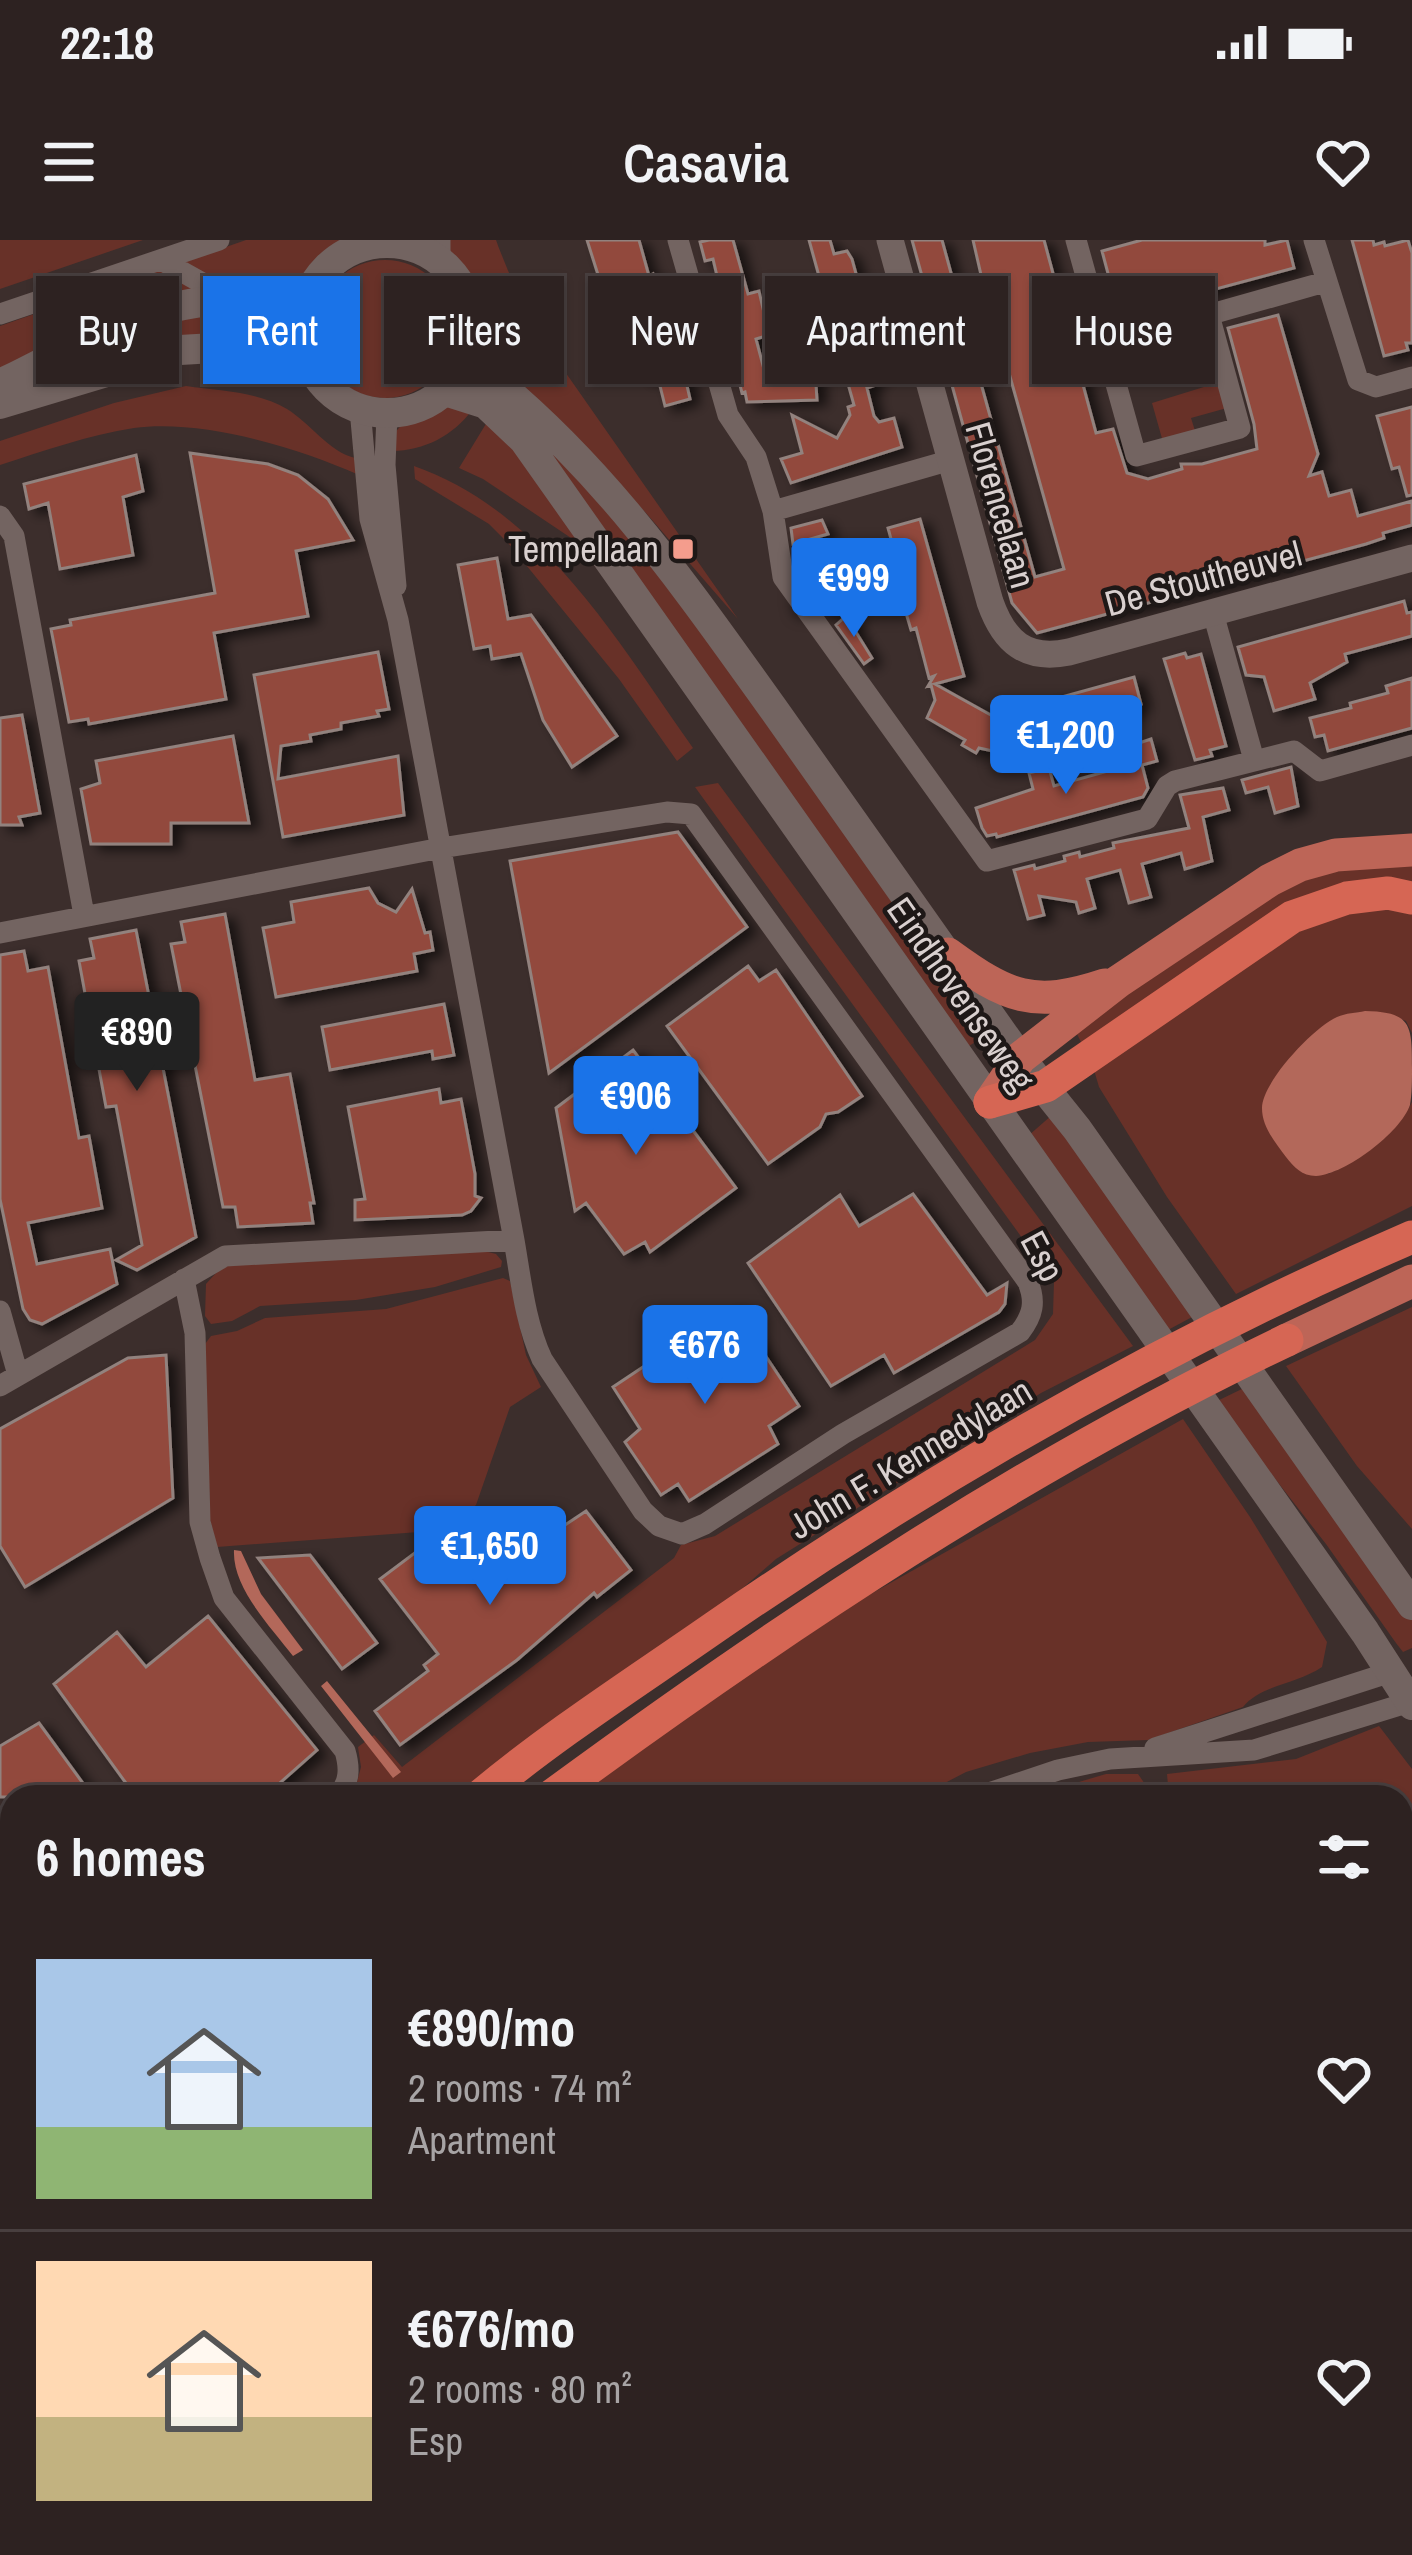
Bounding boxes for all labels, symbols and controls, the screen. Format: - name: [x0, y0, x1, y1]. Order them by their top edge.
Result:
- text: 22:18: [60, 12, 154, 73]
- text: Casavia: [623, 126, 789, 199]
- icon: menu: [36, 129, 102, 195]
- icon: heart: [1310, 129, 1376, 195]
- chip: Buy: [36, 276, 179, 384]
- chip: Rent: [203, 276, 360, 384]
- chip: Filters: [384, 276, 564, 384]
- chip: New: [588, 276, 741, 384]
- chip: Apartment: [765, 276, 1008, 384]
- chip: House: [1032, 276, 1215, 384]
- street label: Florencelaan: [954, 416, 1048, 594]
- place label: Tempellaan: [508, 525, 659, 573]
- street label: De Stoutheuvel: [1099, 529, 1307, 627]
- marker: Tempellaan: [670, 536, 696, 562]
- pin: €999: [783, 538, 925, 640]
- text: €999: [818, 551, 890, 603]
- pin: €1,200: [968, 695, 1164, 797]
- text: €1,200: [1017, 708, 1115, 760]
- street label: Eindhovenseweg: [876, 887, 1046, 1101]
- pin: €890: [66, 992, 208, 1094]
- text: €890: [101, 1005, 173, 1057]
- pin: €906: [565, 1056, 707, 1158]
- text: €906: [600, 1069, 672, 1121]
- street label: Esp: [1010, 1222, 1076, 1290]
- pin: €676: [634, 1305, 776, 1407]
- text: €676: [669, 1318, 741, 1370]
- street label: John F. Kennedylaan: [779, 1366, 1041, 1550]
- pin: €1,650: [392, 1506, 588, 1608]
- text: €1,650: [441, 1519, 539, 1571]
- text: 6 homes: [36, 1823, 206, 1892]
- icon: filters: [1311, 1824, 1377, 1890]
- text: €890/mo: [408, 1993, 575, 2062]
- icon: home: [132, 2007, 276, 2151]
- icon: heart: [1311, 2046, 1377, 2112]
- text: 2 rooms · 74 m²: [408, 2062, 632, 2114]
- text: Apartment: [408, 2114, 556, 2166]
- text: €676/mo: [408, 2294, 575, 2363]
- icon: home: [132, 2309, 276, 2453]
- icon: heart: [1311, 2348, 1377, 2414]
- text: 2 rooms · 80 m²: [408, 2363, 632, 2415]
- text: Esp: [408, 2415, 463, 2467]

